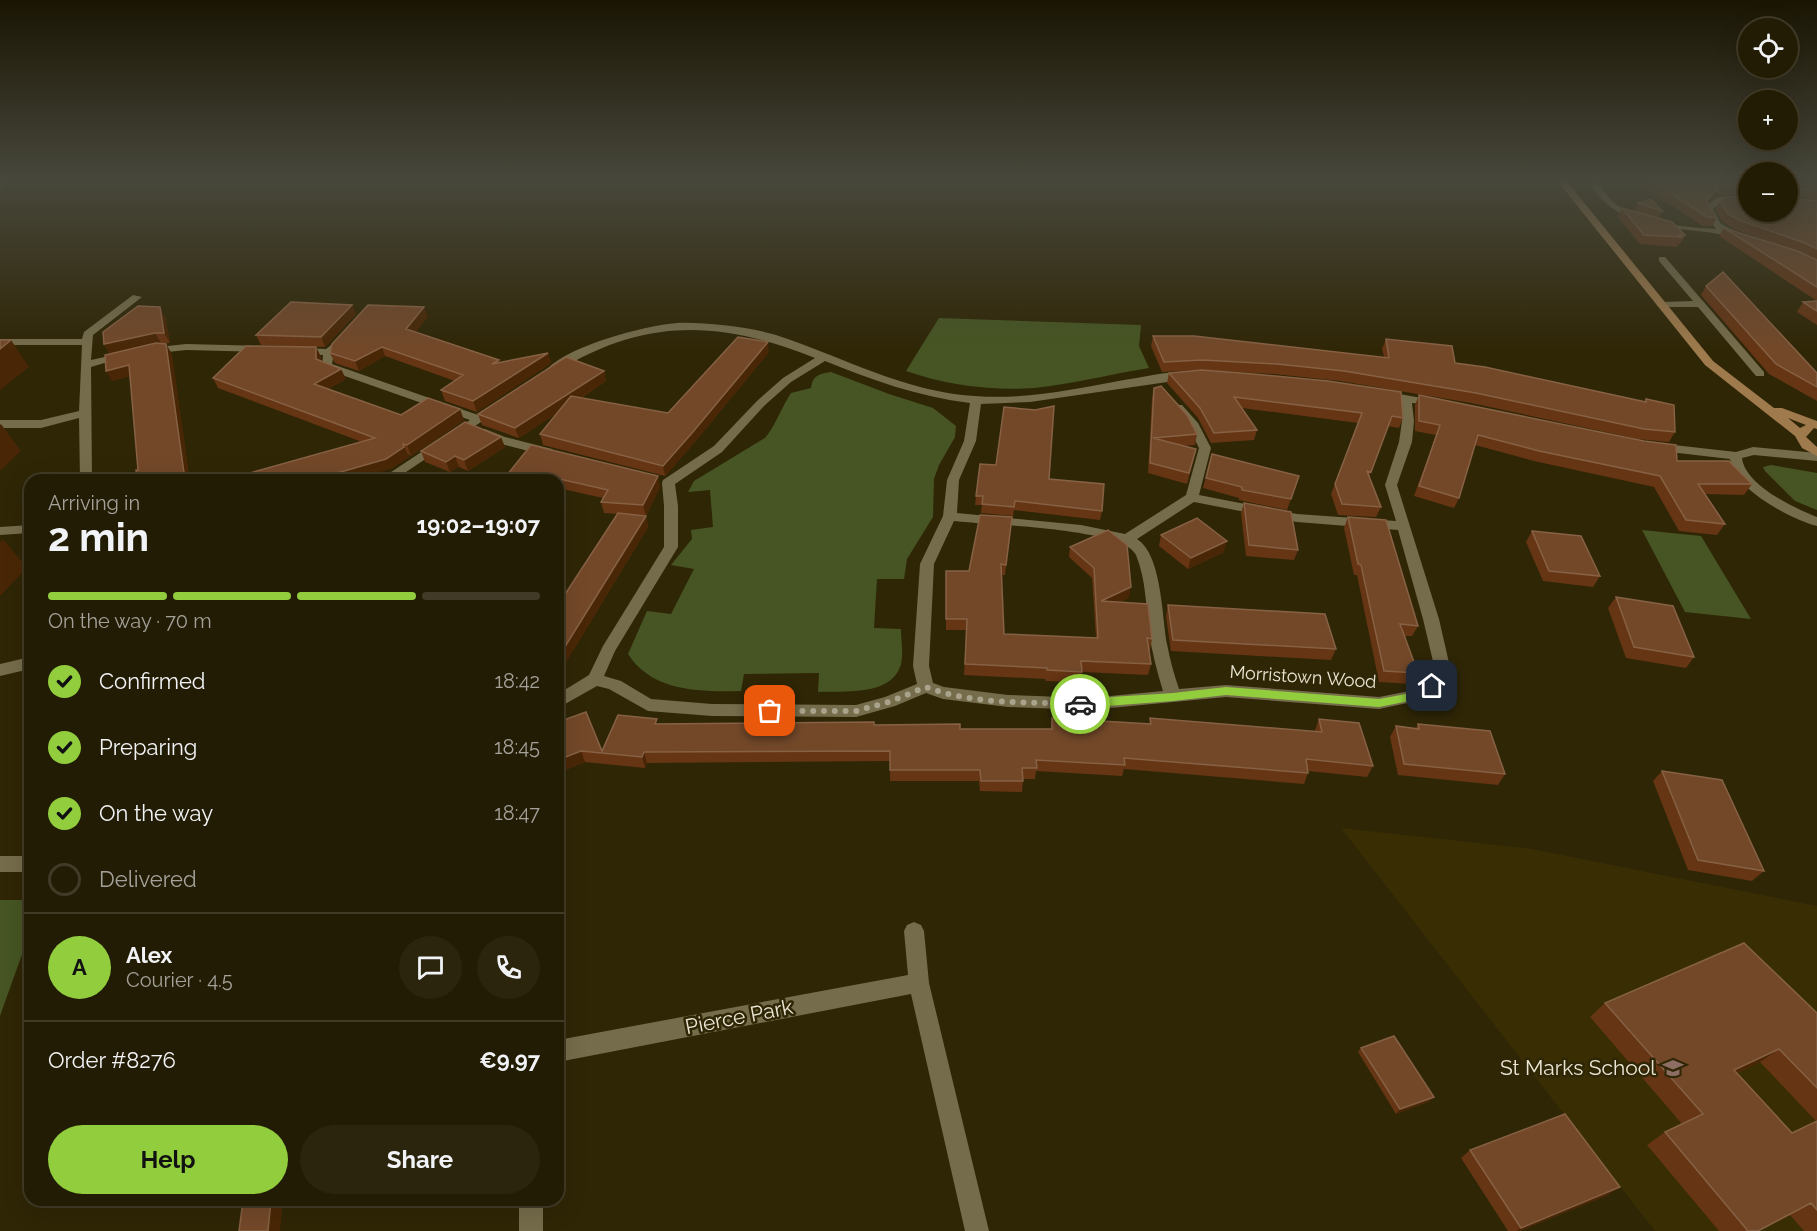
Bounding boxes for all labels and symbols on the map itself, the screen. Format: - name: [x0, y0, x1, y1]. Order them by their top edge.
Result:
- pin: [1406, 660, 1457, 711]
- street label: Morristown Wood: [1229, 661, 1377, 692]
- courier: [1050, 674, 1110, 734]
- pin: [744, 685, 795, 736]
- street label: Pierce Park: [683, 994, 795, 1039]
- place label: St Marks School: [1500, 1055, 1656, 1080]
- school or university icon: St Marks School: [1661, 1056, 1685, 1080]

